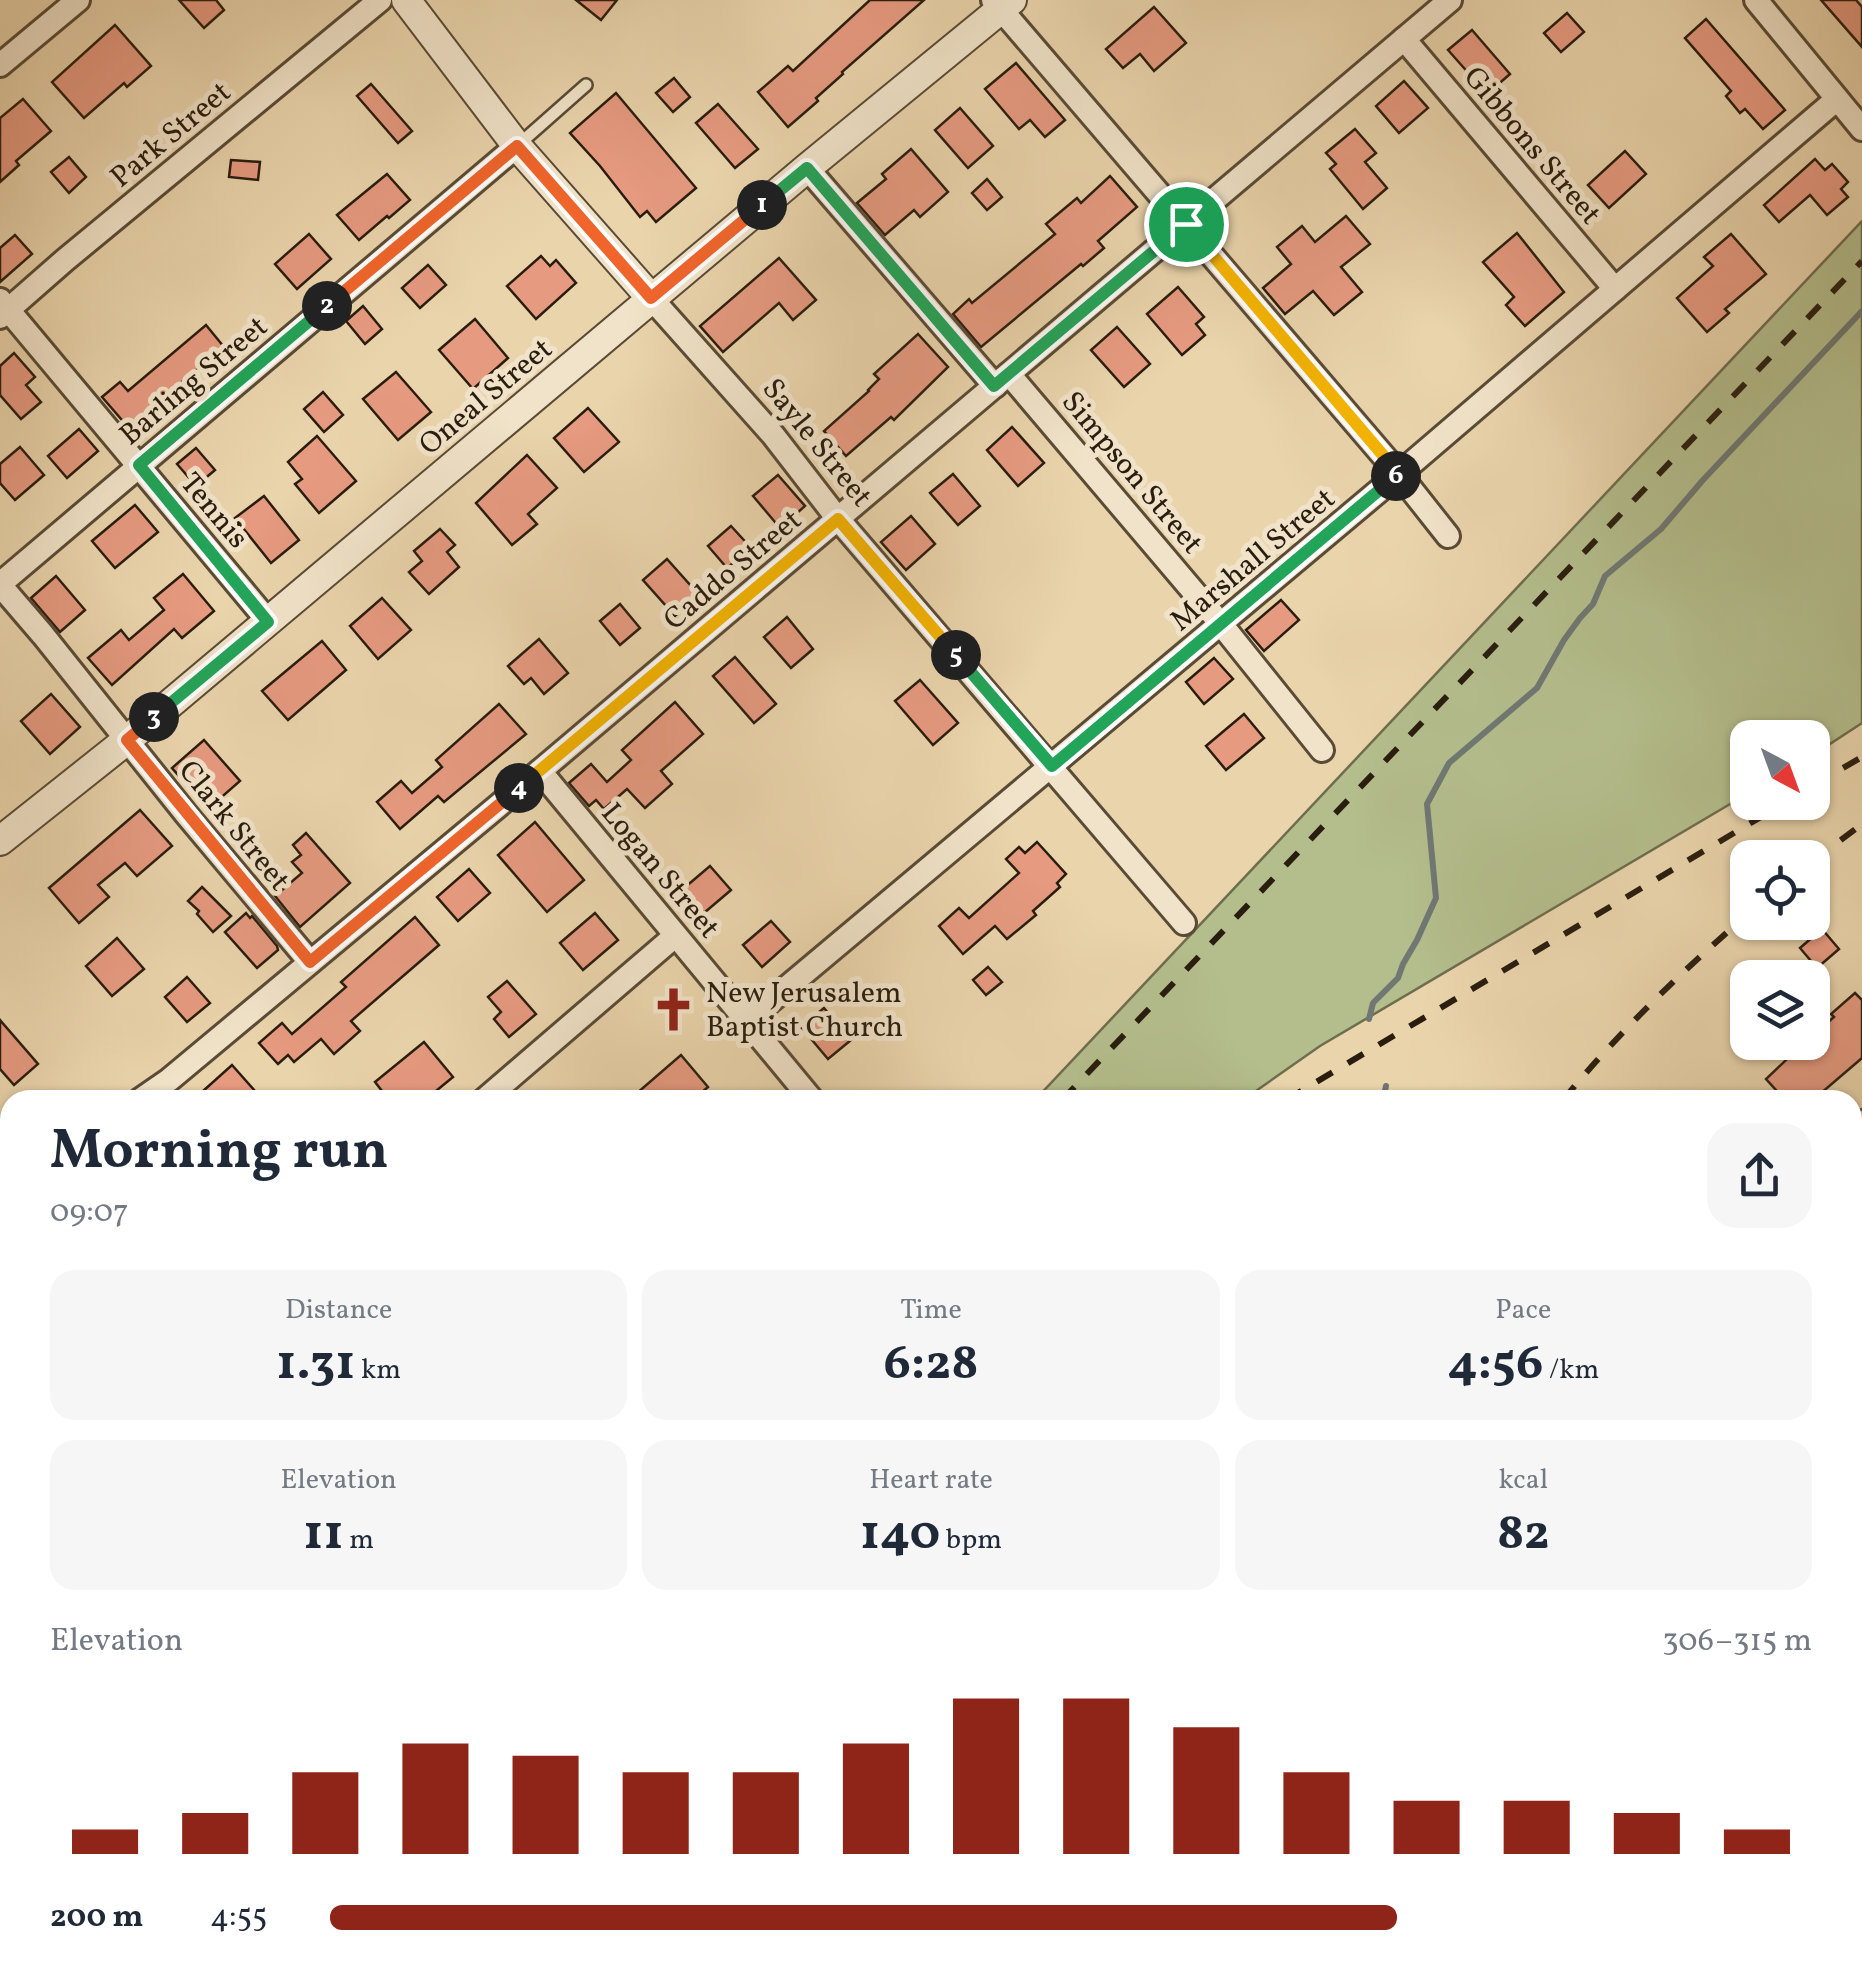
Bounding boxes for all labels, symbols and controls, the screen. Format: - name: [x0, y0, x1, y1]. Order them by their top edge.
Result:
- street label: Gibbons Street: [1453, 58, 1610, 234]
- street label: Park Street: [102, 73, 241, 199]
- pin: 1: [737, 180, 787, 230]
- pin: [1144, 182, 1229, 267]
- text: 1: [756, 185, 768, 224]
- icon: arrive: [1159, 197, 1214, 252]
- pin: 2: [302, 281, 352, 331]
- text: 2: [320, 286, 334, 325]
- street label: Barling Street: [111, 307, 278, 456]
- street label: Oneal Street: [411, 329, 562, 466]
- street label: Sayle Street: [751, 370, 881, 517]
- street label: Simpson Street: [1051, 383, 1212, 564]
- pin: 6: [1371, 451, 1421, 501]
- text: 6: [1388, 456, 1404, 495]
- street label: Tennis: [169, 464, 258, 558]
- street label: Marshall Street: [1162, 479, 1345, 642]
- street label: Caddo Street: [655, 500, 812, 641]
- pin: 5: [931, 630, 981, 680]
- text: 5: [949, 635, 963, 674]
- pin: 3: [129, 692, 179, 742]
- text: 3: [147, 697, 161, 736]
- north arrow: [1730, 720, 1830, 820]
- map controls: [1730, 720, 1830, 1060]
- street label: Clark Street: [168, 752, 299, 901]
- pin: 4: [494, 763, 544, 813]
- text: 4: [511, 768, 527, 807]
- street label: Logan Street: [590, 794, 729, 948]
- button: locate: [1730, 840, 1830, 940]
- button: layers: [1730, 960, 1830, 1060]
- place label: New Jerusalem Baptist Church: [706, 973, 903, 1049]
- church icon: New Jerusalem Baptist Church: [649, 985, 697, 1033]
- text: Morning run: [50, 1115, 389, 1191]
- button: share: [1707, 1123, 1812, 1228]
- text: 09:07: [50, 1191, 128, 1235]
- text: Distance: [285, 1291, 392, 1330]
- text: Time: [900, 1291, 962, 1330]
- text: Pace: [1495, 1291, 1551, 1330]
- text: 1.31: [276, 1330, 355, 1400]
- text: 6:28: [884, 1330, 978, 1400]
- text: 4:56: [1447, 1330, 1543, 1400]
- text: km: [355, 1351, 401, 1390]
- text: /km: [1543, 1351, 1599, 1390]
- text: Elevation: [280, 1461, 397, 1500]
- text: Heart rate: [869, 1461, 993, 1500]
- text: kcal: [1498, 1461, 1548, 1500]
- text: 11: [303, 1500, 344, 1570]
- text: 140: [860, 1500, 940, 1570]
- text: 82: [1497, 1500, 1550, 1570]
- text: m: [344, 1521, 374, 1560]
- text: bpm: [940, 1521, 1002, 1560]
- text: Elevation: [50, 1620, 183, 1664]
- text: 306–315 m: [1662, 1620, 1812, 1664]
- text: 200 m: [50, 1896, 144, 1940]
- text: 4:55: [210, 1896, 267, 1940]

